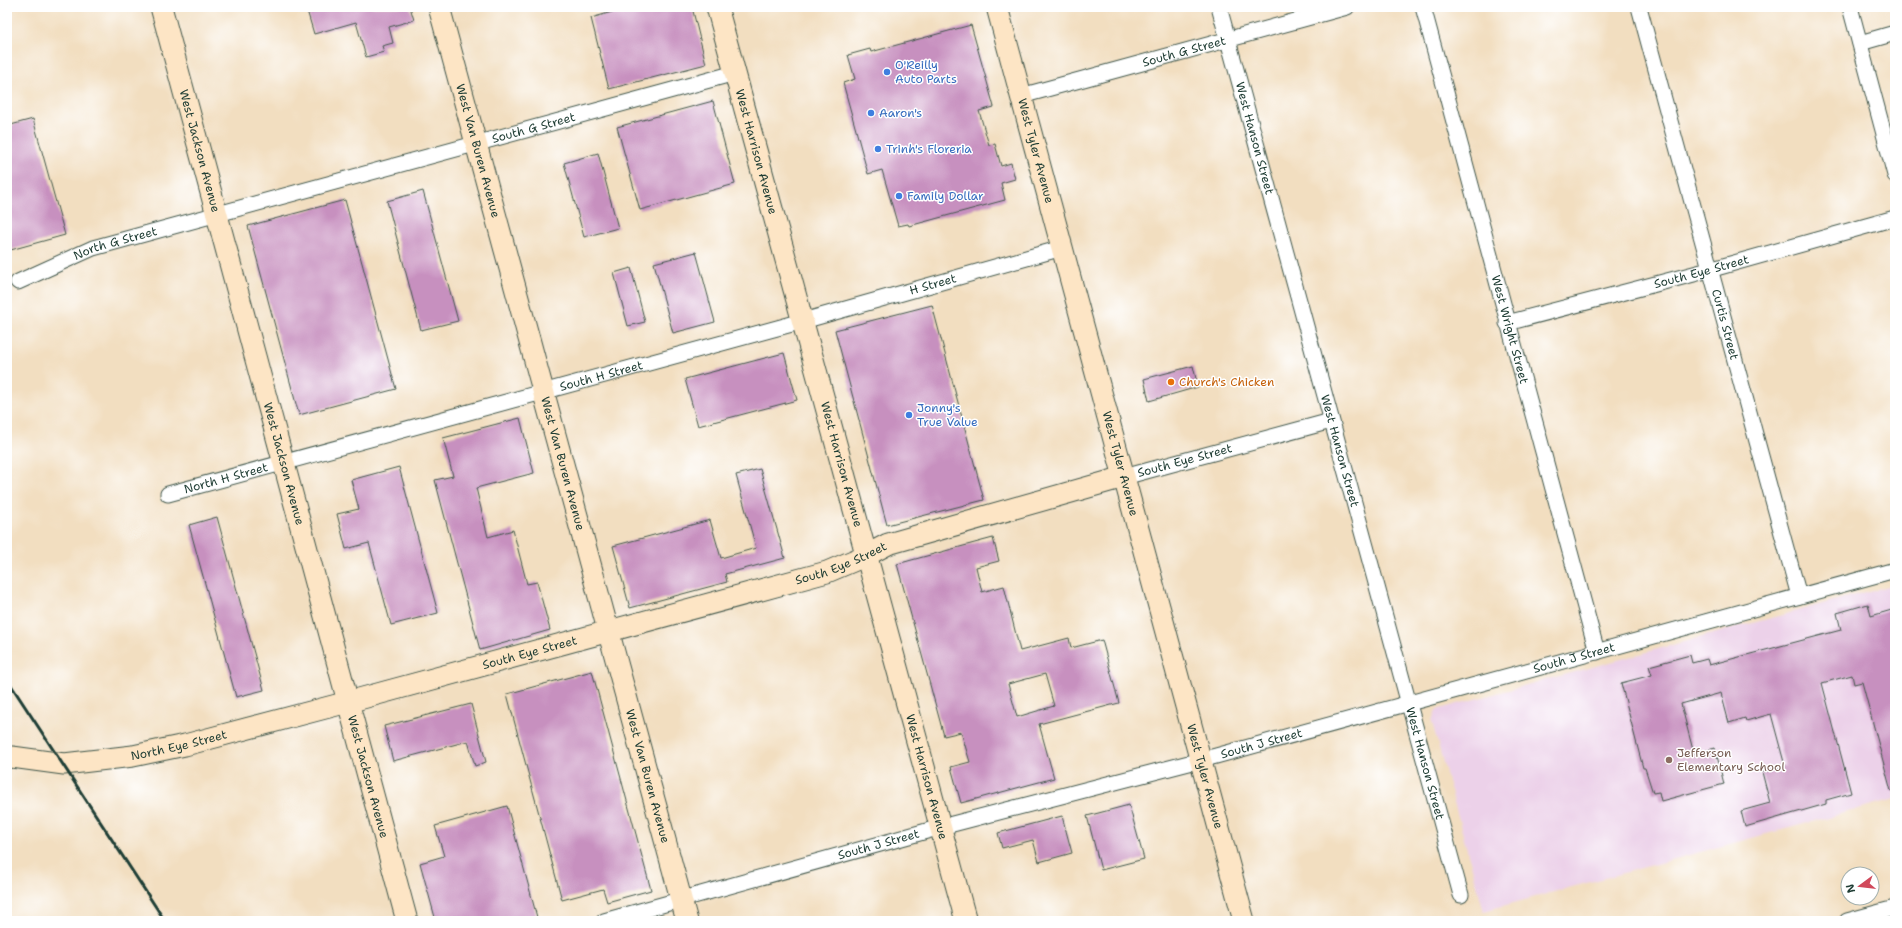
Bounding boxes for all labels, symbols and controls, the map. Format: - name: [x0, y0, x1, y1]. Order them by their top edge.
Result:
- street label: South G Street: [1141, 32, 1228, 71]
- place label: O'Reilly Auto Parts: [895, 57, 957, 87]
- marker: O'Reilly Auto Parts: [882, 67, 892, 77]
- street label: West Hanson Street: [1232, 80, 1278, 196]
- street label: West Van Buren Avenue: [452, 82, 504, 220]
- street label: West Harrison Avenue: [732, 87, 781, 216]
- street label: West Jackson Avenue: [176, 88, 224, 214]
- street label: West Tyler Avenue: [1014, 97, 1058, 205]
- place label: Aaron's: [879, 105, 922, 121]
- marker: Aaron's: [866, 108, 876, 118]
- street label: South G Street: [490, 109, 577, 147]
- place label: Trinh's Floreria: [886, 141, 972, 157]
- marker: Trinh's Floreria: [873, 144, 883, 154]
- place label: Family Dollar: [907, 188, 984, 204]
- marker: Family Dollar: [894, 191, 904, 201]
- street label: North G Street: [71, 223, 159, 264]
- street label: South Eye Street: [1652, 251, 1751, 292]
- street label: H Street: [907, 270, 958, 299]
- street label: West Wright Street: [1488, 273, 1532, 386]
- street label: Curtis Street: [1708, 287, 1743, 362]
- street label: South H Street: [558, 357, 645, 395]
- place label: Church's Chicken: [1179, 374, 1274, 390]
- marker: Church's Chicken: [1166, 377, 1176, 387]
- street label: West Hanson Street: [1317, 393, 1363, 509]
- street label: West Van Buren Avenue: [537, 395, 589, 532]
- street label: West Harrison Avenue: [817, 400, 866, 529]
- place label: Jonny's True Value: [917, 400, 978, 430]
- street label: West Jackson Avenue: [260, 401, 308, 527]
- street label: West Tyler Avenue: [1099, 409, 1142, 518]
- marker: Jonny's True Value: [904, 410, 914, 420]
- street label: South Eye Street: [1136, 440, 1234, 481]
- street label: North H Street: [182, 459, 270, 497]
- street label: South Eye Street: [793, 538, 889, 588]
- street label: South Eye Street: [481, 632, 579, 673]
- street label: South J Street: [1531, 639, 1617, 677]
- street label: West Hanson Street: [1402, 705, 1448, 821]
- street label: West Van Buren Avenue: [622, 707, 674, 845]
- street label: West Harrison Avenue: [902, 712, 952, 842]
- street label: West Jackson Avenue: [344, 713, 392, 840]
- street label: West Tyler Avenue: [1183, 722, 1227, 831]
- street label: South J Street: [1219, 725, 1304, 762]
- street label: North Eye Street: [129, 726, 229, 764]
- place label: Jefferson Elementary School: [1677, 745, 1785, 775]
- marker: Jefferson Elementary School: [1664, 755, 1674, 765]
- street label: South J Street: [836, 825, 921, 863]
- north arrow: [1840, 866, 1880, 906]
- text: N: [1842, 882, 1859, 895]

